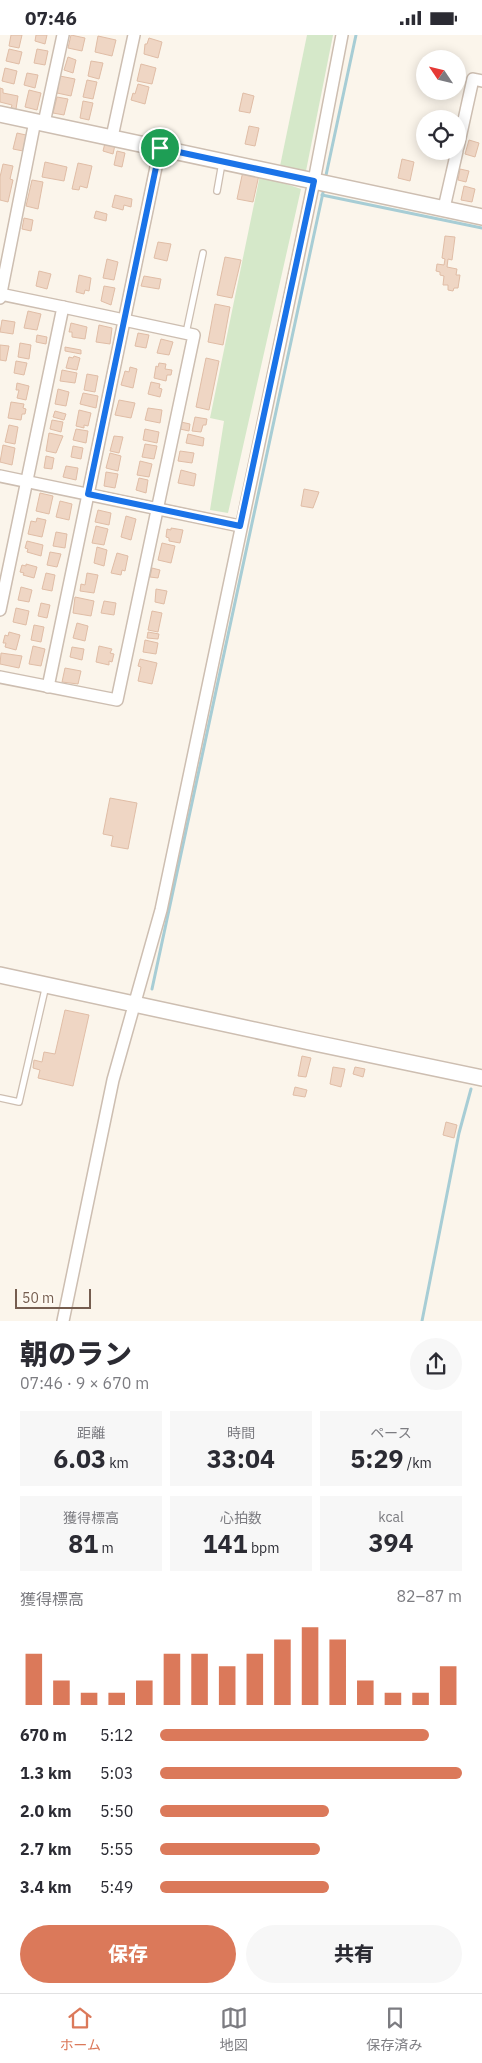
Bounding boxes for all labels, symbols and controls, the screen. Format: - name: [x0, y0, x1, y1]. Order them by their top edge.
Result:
- text: 07:46: [25, 6, 77, 30]
- north arrow: [416, 50, 466, 100]
- map controls: [416, 50, 466, 160]
- button: locate: [416, 110, 466, 160]
- pin: [139, 127, 181, 169]
- icon: arrive: [146, 134, 174, 162]
- scale bar: [15, 1285, 91, 1309]
- text: 50 m: [22, 1289, 54, 1307]
- text: 朝のラン: [20, 1335, 132, 1372]
- button: share: [410, 1338, 462, 1390]
- text: 07:46 · 9 × 670 m: [20, 1373, 149, 1393]
- text: 距離: [77, 1424, 105, 1442]
- text: 時間: [227, 1424, 255, 1442]
- text: ペース: [370, 1424, 412, 1442]
- text: 6.03: [53, 1442, 106, 1475]
- text: 33:04: [207, 1442, 275, 1475]
- text: 5:29: [350, 1442, 403, 1475]
- text: km: [106, 1454, 129, 1472]
- text: /km: [403, 1454, 432, 1472]
- text: kcal: [378, 1508, 404, 1526]
- text: 獲得標高: [63, 1509, 119, 1527]
- text: 心拍数: [220, 1509, 262, 1527]
- text: 394: [368, 1526, 414, 1559]
- text: 81: [68, 1527, 98, 1560]
- text: 141: [203, 1527, 248, 1560]
- text: m: [98, 1539, 114, 1557]
- text: bpm: [248, 1539, 279, 1557]
- text: 82–87 m: [396, 1586, 462, 1606]
- text: 獲得標高: [20, 1589, 84, 1609]
- text: 670 m: [20, 1725, 67, 1745]
- text: 5:12: [100, 1725, 133, 1745]
- text: 1.3 km: [20, 1763, 71, 1783]
- text: 5:03: [100, 1763, 133, 1783]
- text: 2.0 km: [20, 1801, 71, 1821]
- text: 5:50: [100, 1801, 133, 1821]
- text: 2.7 km: [20, 1839, 71, 1859]
- text: 5:55: [100, 1839, 133, 1859]
- text: 3.4 km: [20, 1877, 71, 1897]
- text: 5:49: [100, 1877, 133, 1897]
- button: 保存: [20, 1925, 236, 1983]
- button: 共有: [246, 1925, 462, 1983]
- tab: ホーム: [59, 2004, 101, 2054]
- tab: 地図: [220, 2004, 248, 2054]
- tab: 保存済み: [367, 2004, 423, 2054]

